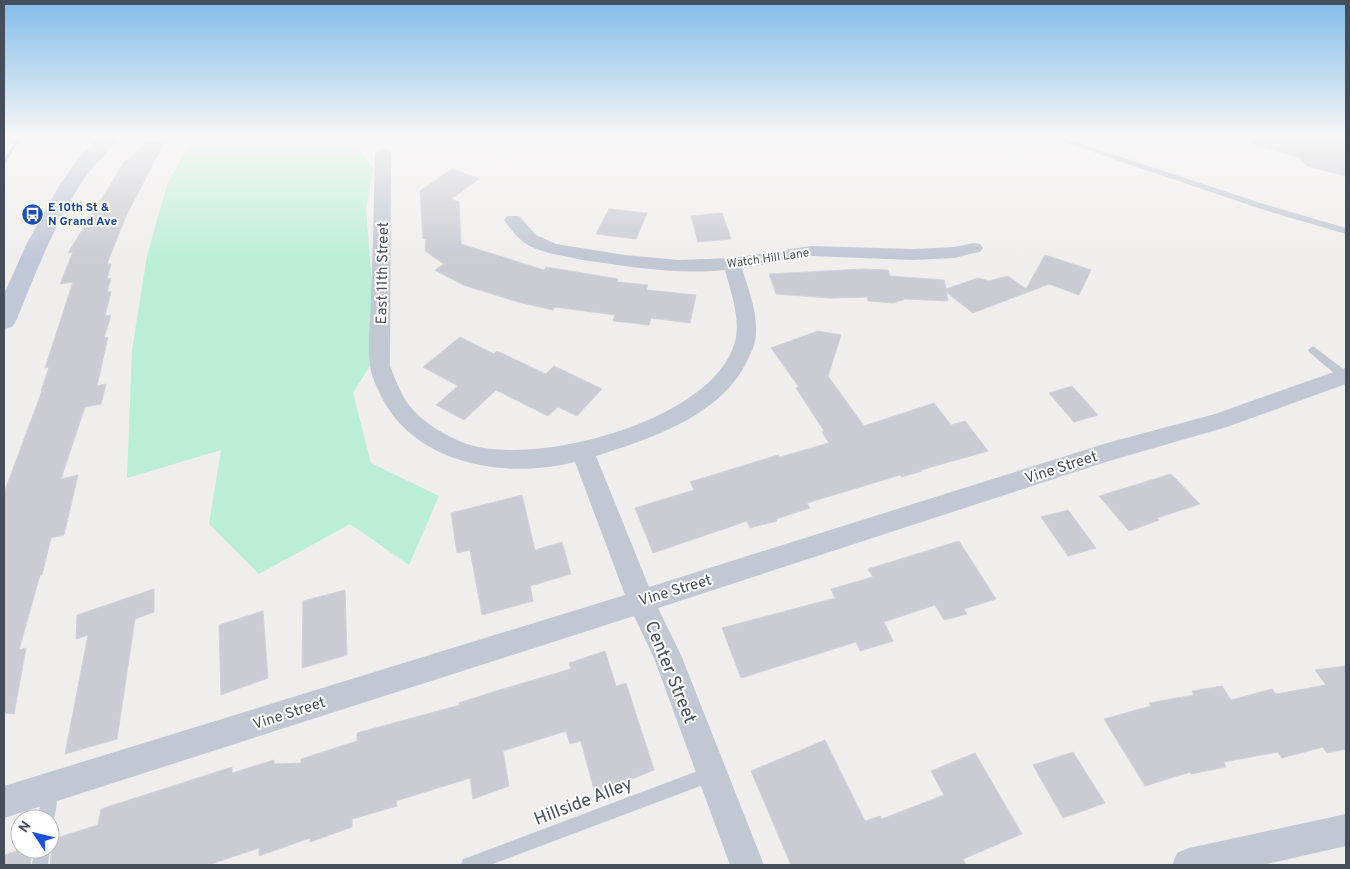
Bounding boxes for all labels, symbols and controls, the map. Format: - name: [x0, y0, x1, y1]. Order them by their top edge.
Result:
- place label: E 10th St & N Grand Ave: [48, 200, 117, 230]
- bus stop icon: E 10th St & N Grand Ave: [20, 202, 44, 226]
- street label: East 11th Street: [373, 222, 394, 325]
- street label: Watch Hill Lane: [726, 245, 810, 273]
- street label: Vine Street: [1023, 448, 1100, 489]
- street label: Vine Street: [637, 571, 714, 612]
- street label: Center Street: [639, 618, 701, 727]
- street label: Vine Street: [251, 694, 328, 735]
- street label: Hillside Alley: [531, 773, 636, 832]
- north arrow: [10, 809, 60, 859]
- text: N: [16, 818, 35, 836]

